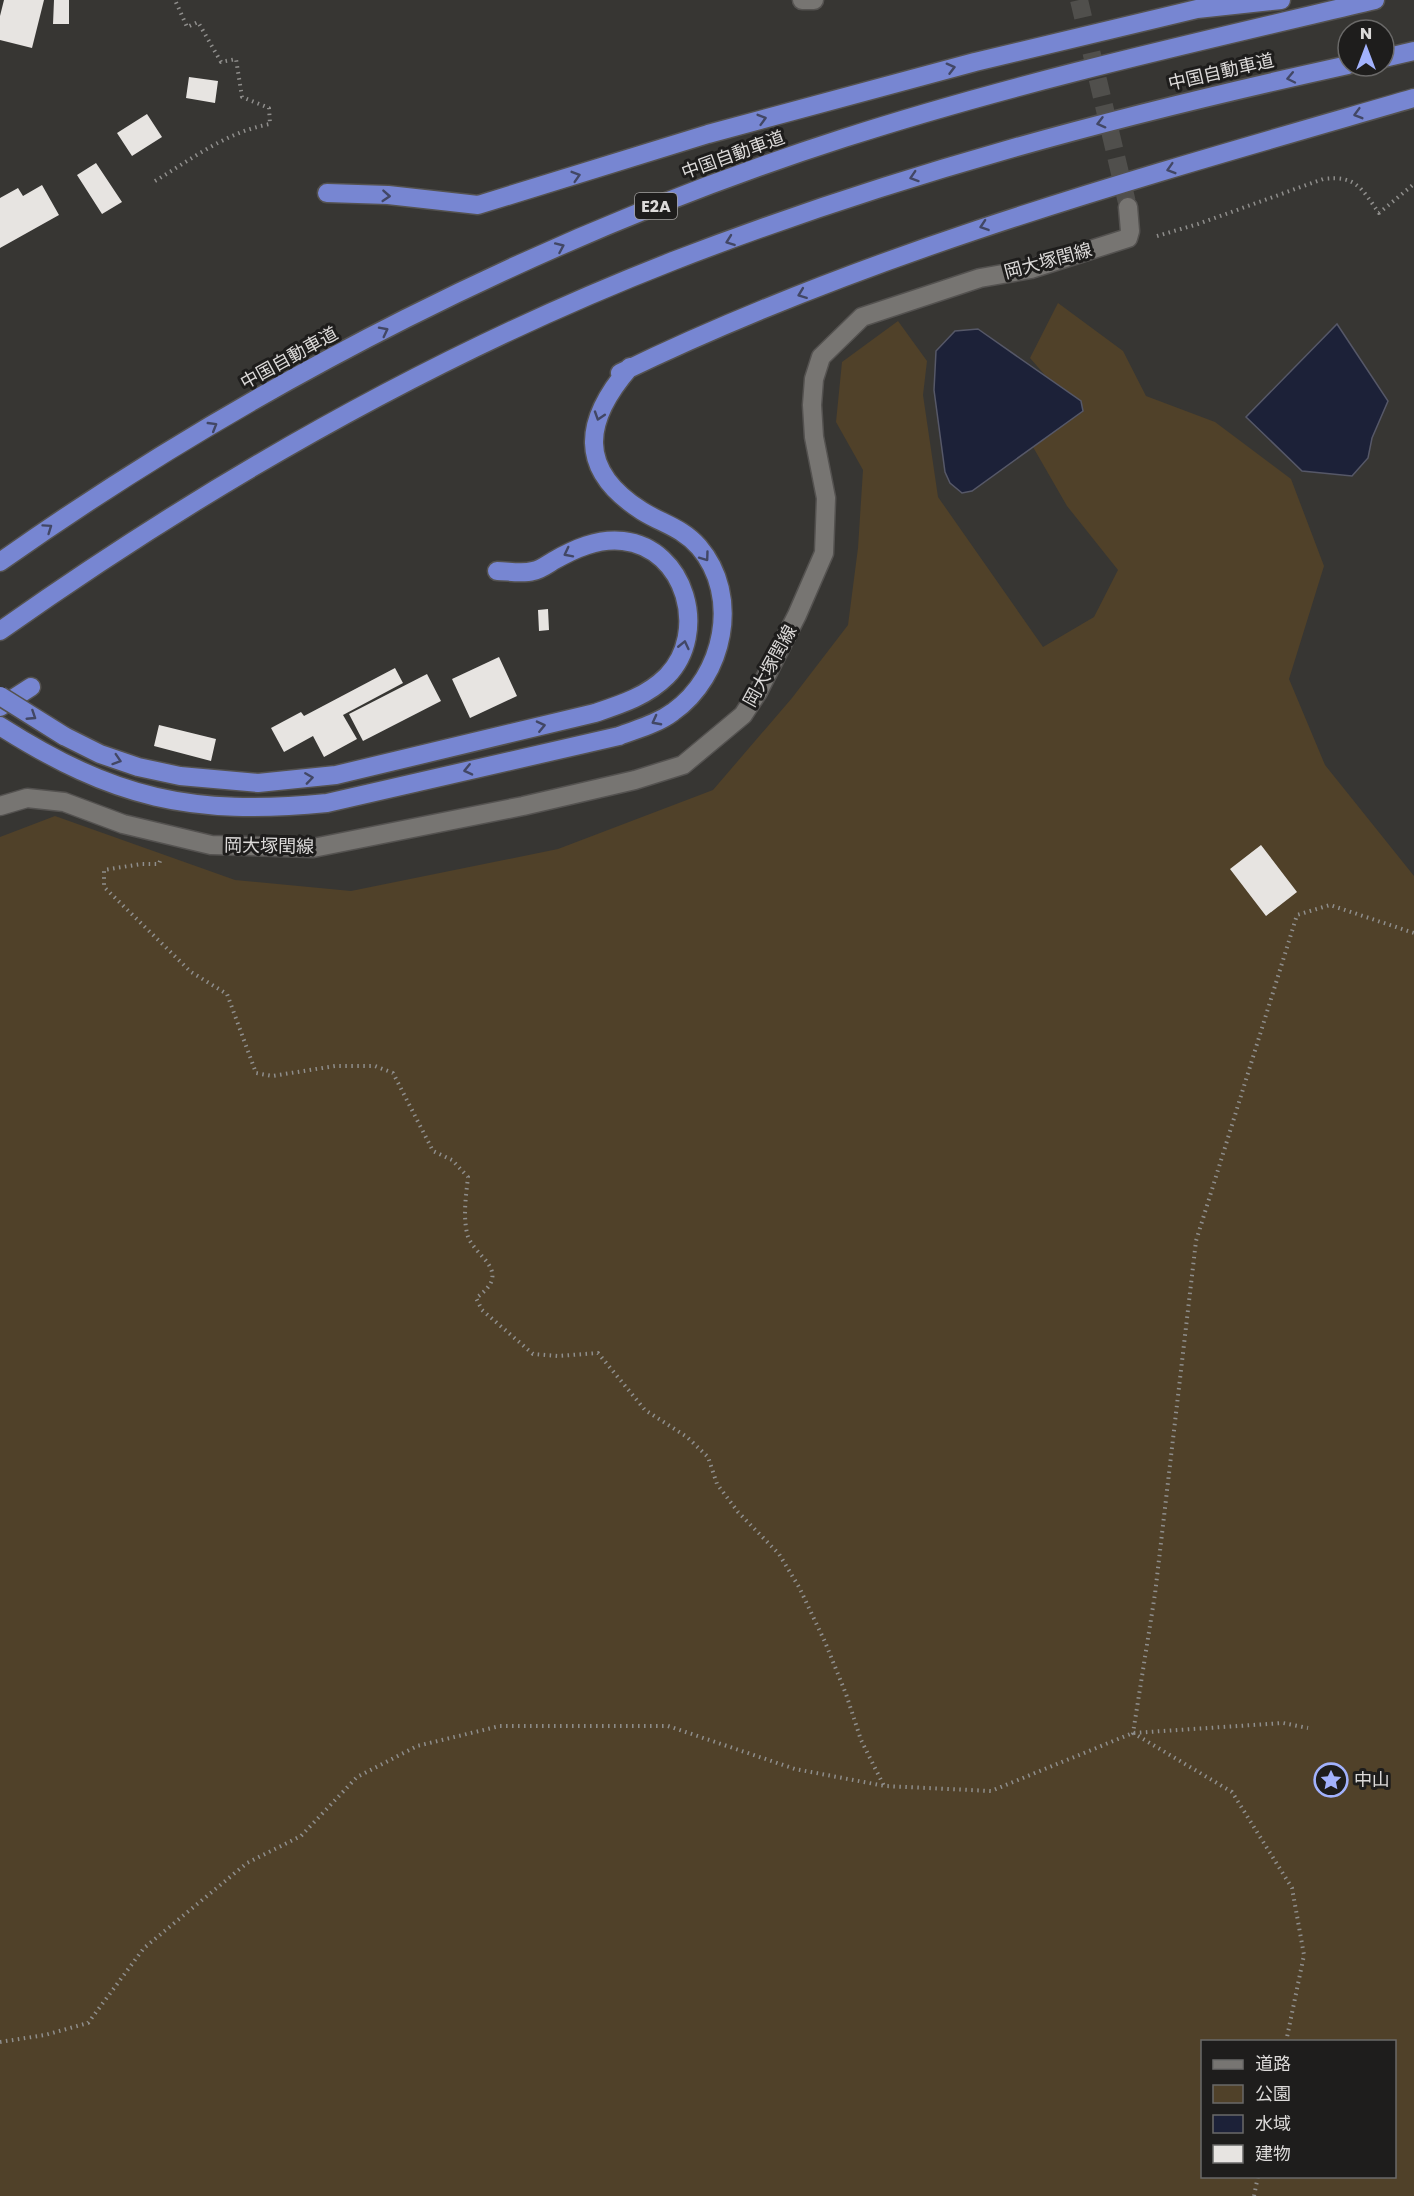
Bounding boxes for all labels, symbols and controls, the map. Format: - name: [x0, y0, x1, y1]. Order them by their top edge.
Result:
- north arrow: [1336, 18, 1396, 78]
- text: N: [1360, 22, 1372, 45]
- street label: 中国自動車道: [1165, 47, 1276, 96]
- one-way arrow: [946, 63, 956, 76]
- one-way arrow: [1286, 71, 1296, 84]
- one-way arrow: [1353, 107, 1364, 119]
- one-way arrow: [757, 114, 767, 126]
- one-way arrow: [1096, 115, 1106, 128]
- street label: 中国自動車道: [678, 124, 788, 185]
- one-way arrow: [1166, 162, 1176, 174]
- one-way arrow: [909, 170, 920, 182]
- one-way arrow: [570, 171, 581, 183]
- one-way arrow: [381, 189, 390, 202]
- road number: E2A: [635, 193, 677, 219]
- one-way arrow: [979, 218, 990, 231]
- one-way arrow: [725, 234, 736, 247]
- street label: 岡大塚閏線: [1001, 237, 1095, 284]
- one-way arrow: [553, 242, 564, 254]
- one-way arrow: [797, 287, 807, 300]
- street label: 中国自動車道: [235, 320, 342, 395]
- one-way arrow: [378, 327, 389, 339]
- one-way arrow: [594, 410, 606, 421]
- one-way arrow: [207, 421, 217, 433]
- one-way arrow: [41, 525, 52, 536]
- one-way arrow: [564, 546, 574, 557]
- one-way arrow: [698, 550, 709, 561]
- street label: 岡大塚閏線: [737, 620, 802, 711]
- one-way arrow: [677, 640, 690, 650]
- one-way arrow: [25, 709, 36, 720]
- one-way arrow: [652, 714, 663, 725]
- one-way arrow: [535, 721, 545, 734]
- one-way arrow: [111, 752, 122, 765]
- one-way arrow: [463, 763, 473, 776]
- one-way arrow: [305, 773, 314, 785]
- street label: 岡大塚閏線: [224, 832, 314, 859]
- place icon: 中山: [1313, 1762, 1349, 1798]
- place label: 中山: [1354, 1767, 1390, 1792]
- legend: [1201, 2040, 1396, 2178]
- text: 道路: [1255, 2051, 1291, 2076]
- text: 公園: [1255, 2081, 1291, 2106]
- text: 水域: [1255, 2111, 1291, 2136]
- text: 建物: [1255, 2141, 1291, 2166]

